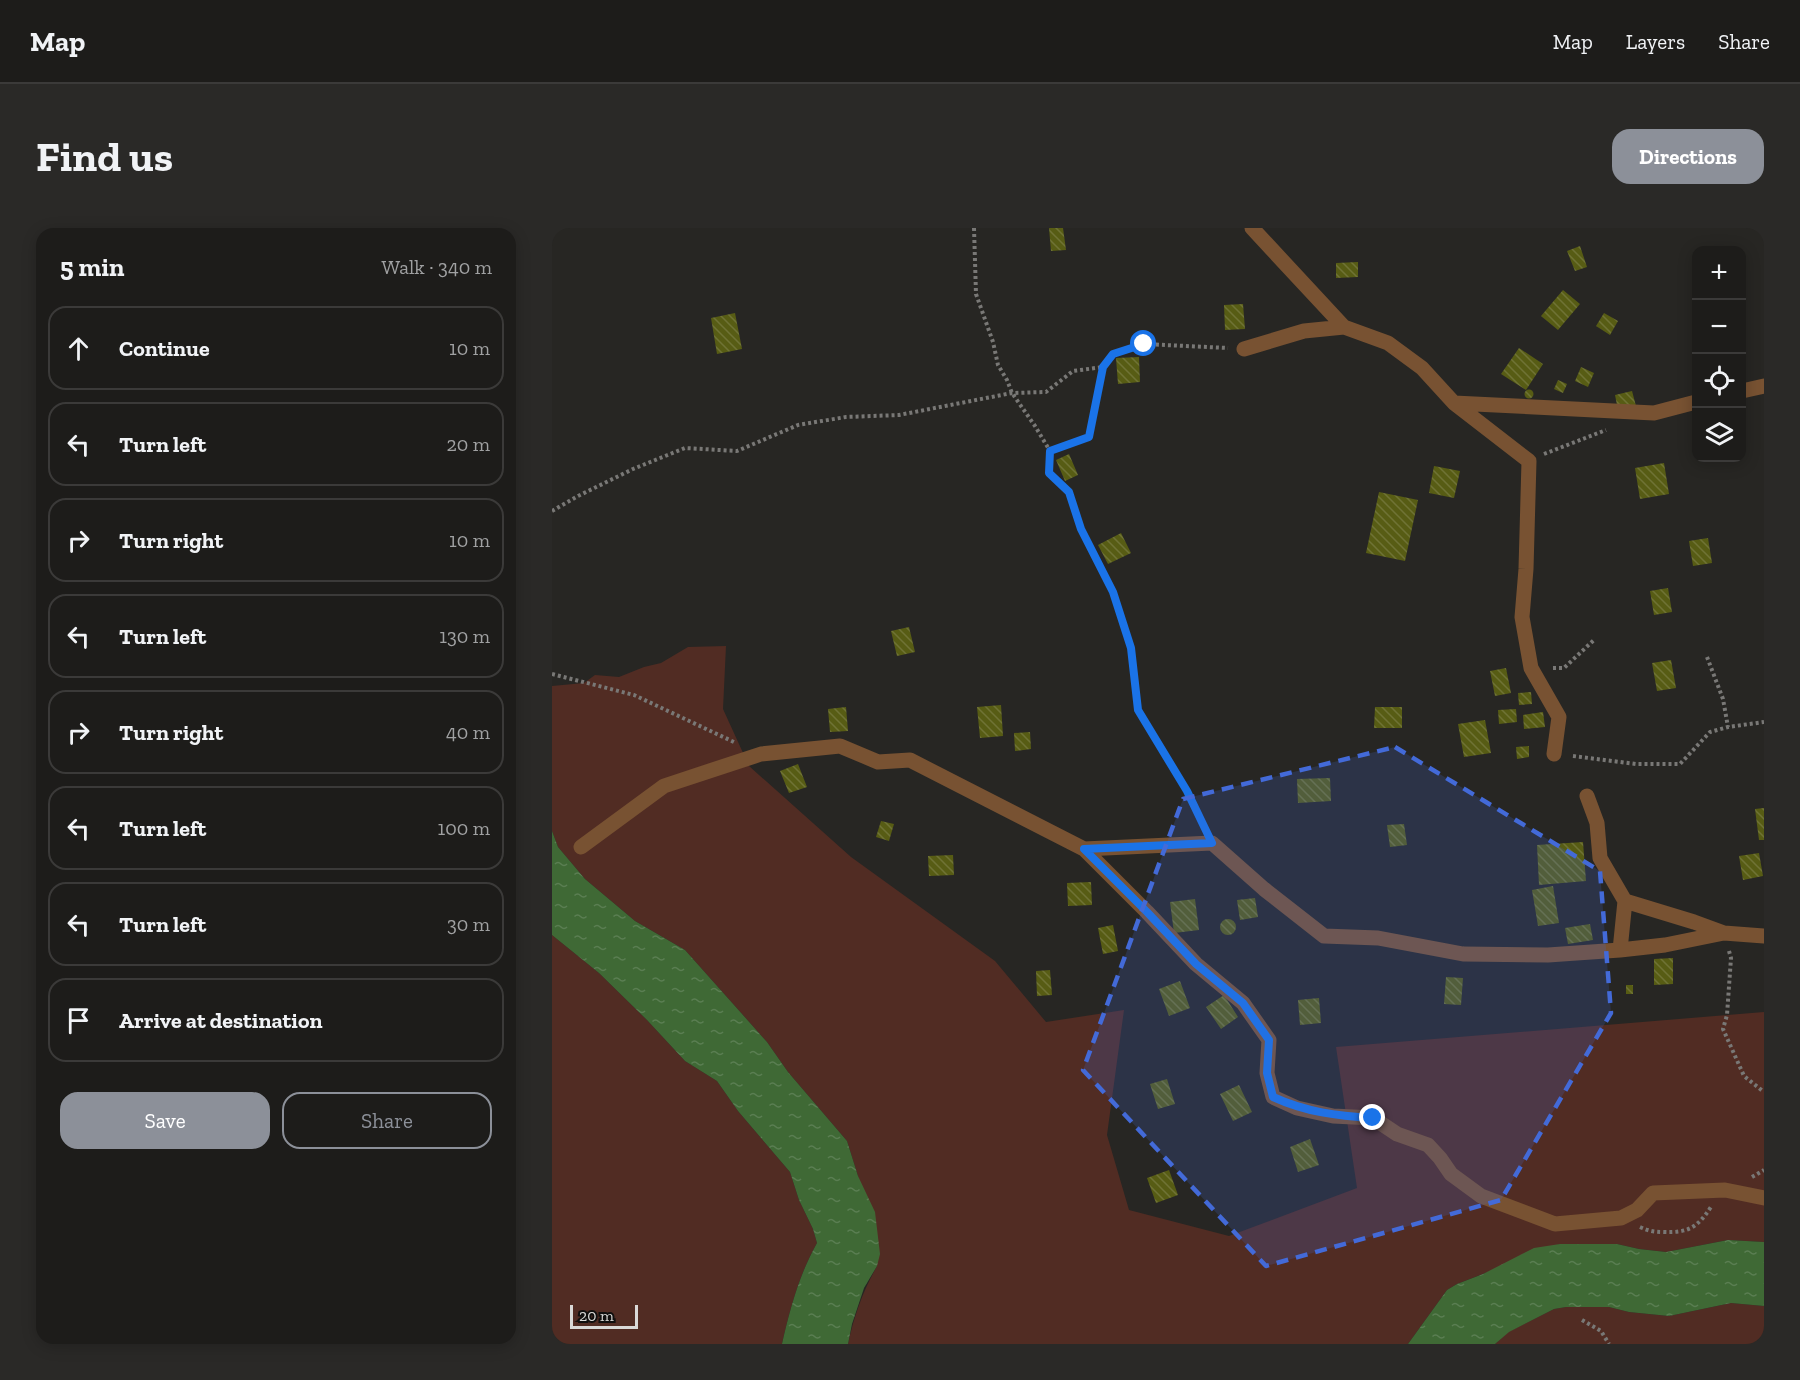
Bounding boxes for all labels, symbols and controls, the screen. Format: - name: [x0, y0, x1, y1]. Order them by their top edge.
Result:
- text: Map: [30, 25, 85, 58]
- text: Map: [1553, 29, 1593, 54]
- text: Layers: [1626, 29, 1685, 54]
- text: Share: [1718, 29, 1770, 54]
- button: Directions: [1612, 129, 1764, 184]
- text: Find us: [36, 131, 173, 182]
- map controls: [1692, 246, 1746, 462]
- button: +: [1692, 246, 1746, 300]
- text: 5 min: [60, 251, 124, 283]
- text: Walk · 340 m: [381, 255, 492, 279]
- button: −: [1692, 300, 1746, 354]
- route start: [1130, 330, 1156, 356]
- icon: ahead: [62, 332, 95, 365]
- text: Continue: [119, 335, 210, 362]
- text: 10 m: [449, 336, 490, 360]
- button: locate: [1692, 354, 1746, 408]
- button: layers: [1692, 408, 1746, 462]
- icon: left: [62, 428, 95, 461]
- text: Turn left: [119, 431, 206, 458]
- text: 20 m: [446, 432, 490, 456]
- icon: right: [62, 524, 95, 557]
- text: Turn right: [119, 527, 223, 554]
- text: 10 m: [449, 528, 490, 552]
- icon: left: [62, 620, 95, 653]
- text: Turn left: [119, 623, 206, 650]
- text: 130 m: [439, 624, 490, 648]
- icon: right: [62, 716, 95, 749]
- text: Turn right: [119, 719, 223, 746]
- text: 40 m: [446, 720, 490, 744]
- icon: left: [62, 812, 95, 845]
- text: Turn left: [119, 815, 206, 842]
- text: 100 m: [437, 816, 490, 840]
- icon: left: [62, 908, 95, 941]
- text: Turn left: [119, 911, 206, 938]
- text: 30 m: [447, 912, 490, 936]
- icon: arrive: [62, 1004, 95, 1037]
- text: Arrive at destination: [119, 1007, 322, 1034]
- button: Save: [60, 1092, 270, 1149]
- button: Share: [282, 1092, 492, 1149]
- route end: [1359, 1104, 1385, 1130]
- scale bar: [570, 1302, 638, 1330]
- text: 20 m: [579, 1306, 614, 1325]

